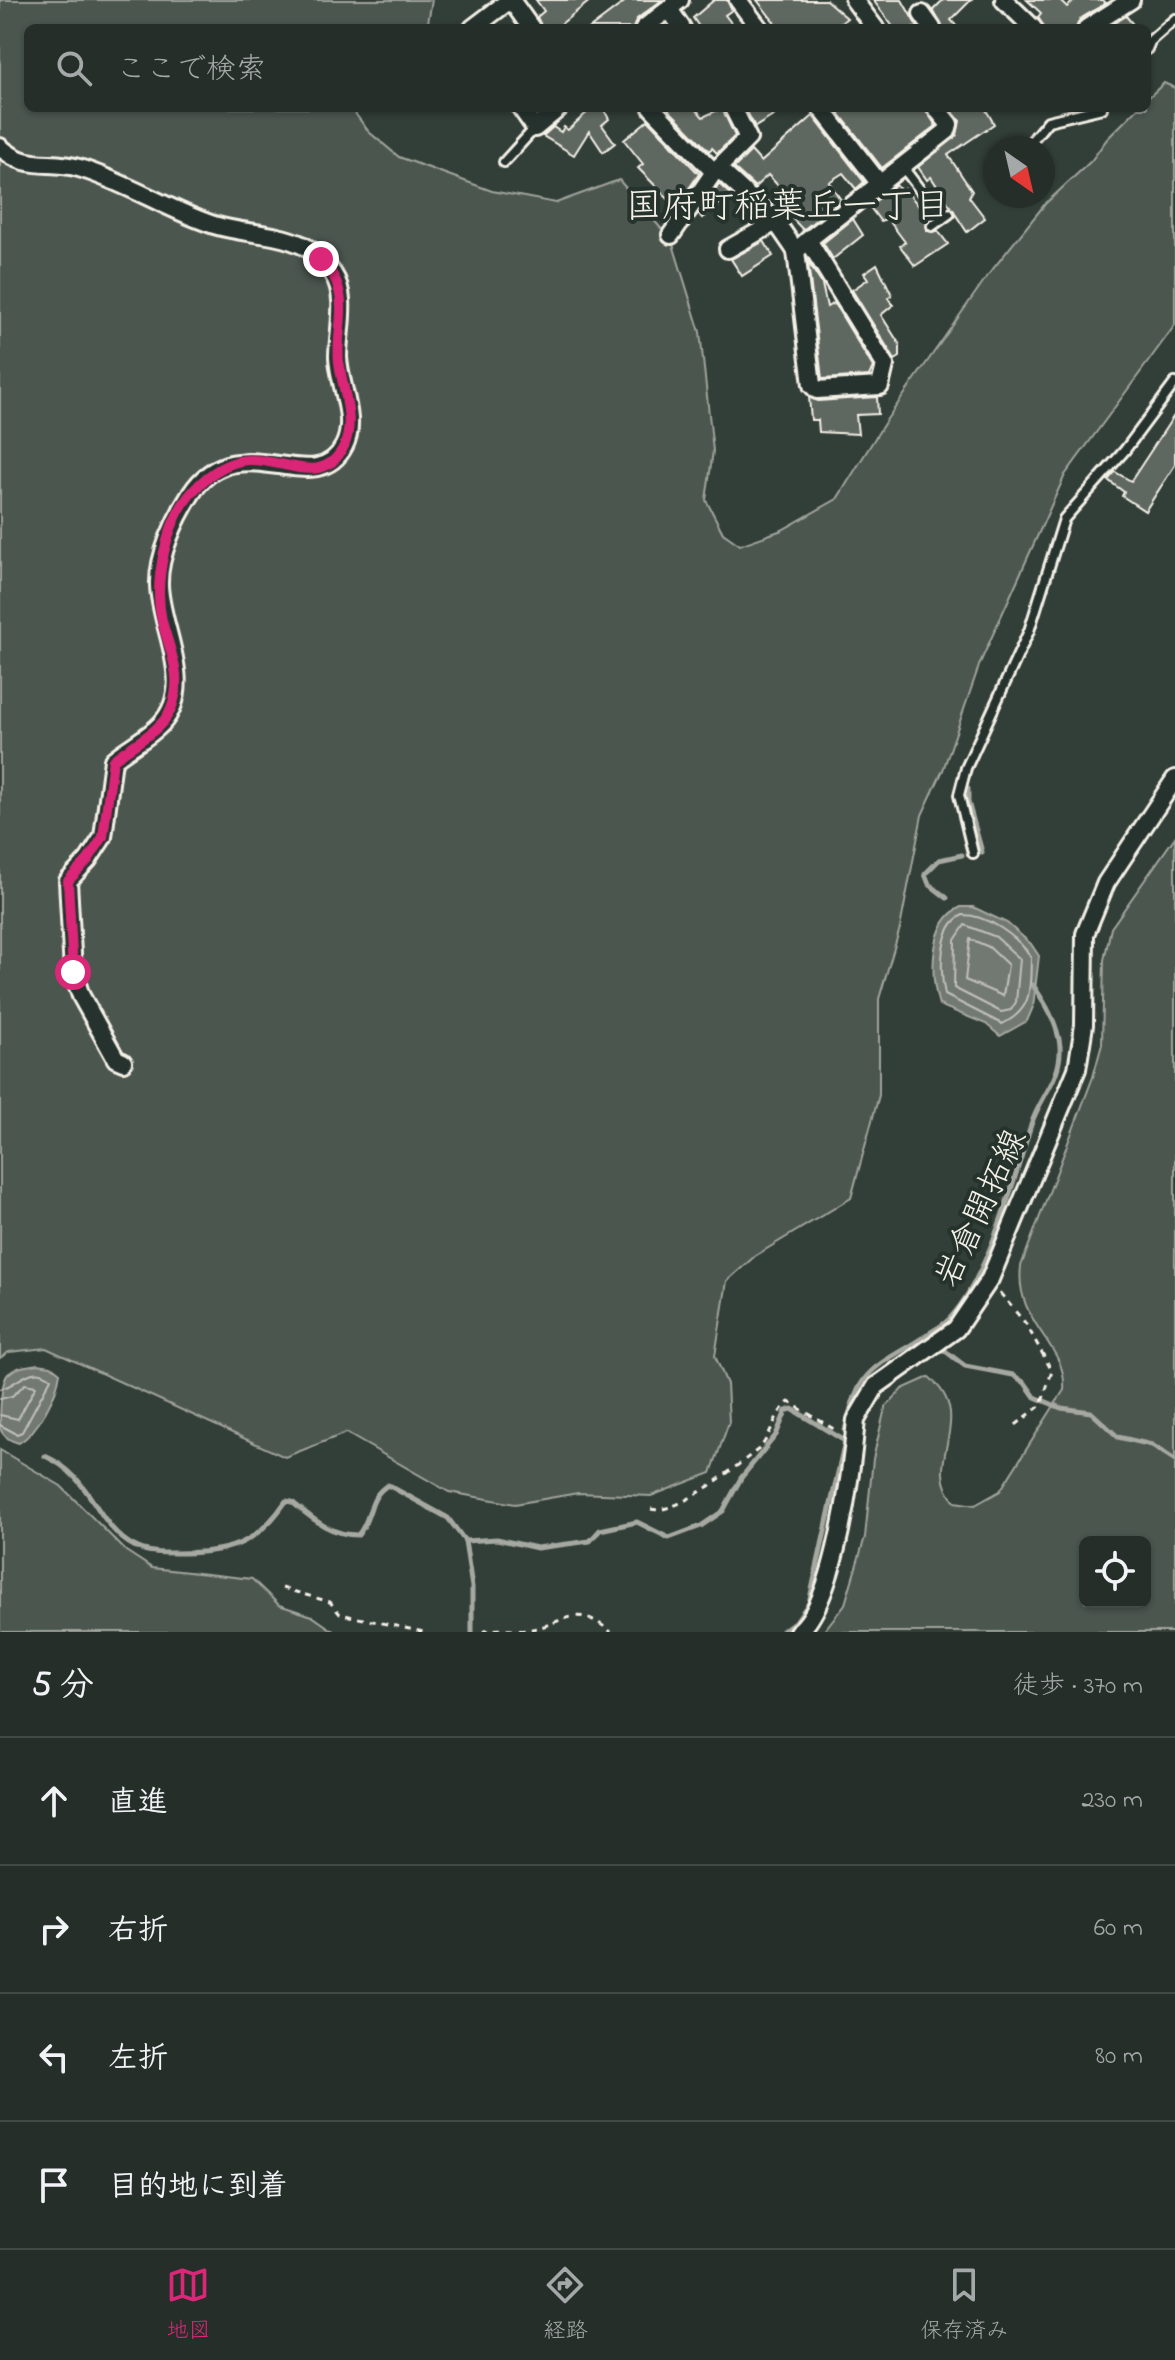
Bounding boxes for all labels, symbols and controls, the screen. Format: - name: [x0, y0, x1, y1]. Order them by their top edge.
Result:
- search box: [24, 24, 1151, 112]
- icon: search: [52, 46, 96, 90]
- text: ここで検索: [116, 49, 266, 93]
- north arrow: [983, 136, 1055, 208]
- district label: 国府町稲葉丘一丁目: [626, 182, 950, 235]
- route end: [303, 241, 339, 277]
- route start: [55, 954, 91, 990]
- street label: 岩倉開拓線: [924, 1121, 1042, 1297]
- map controls: [1079, 1536, 1151, 1608]
- button: locate: [1079, 1536, 1151, 1608]
- text: 5 分: [32, 1662, 94, 1712]
- text: 徒歩 · 370 m: [1013, 1668, 1143, 1706]
- icon: ahead: [32, 1779, 76, 1823]
- text: 直進: [108, 1782, 168, 1826]
- text: 230 m: [1081, 1782, 1143, 1820]
- icon: right: [32, 1907, 76, 1951]
- text: 右折: [108, 1910, 168, 1954]
- text: 60 m: [1094, 1910, 1143, 1948]
- icon: left: [32, 2035, 76, 2079]
- text: 左折: [108, 2038, 168, 2082]
- text: 80 m: [1095, 2038, 1143, 2076]
- icon: arrive: [32, 2163, 76, 2207]
- text: 目的地に到着: [108, 2166, 288, 2210]
- tab: 地図: [166, 2263, 211, 2348]
- tab: 経路: [543, 2263, 588, 2348]
- tab: 保存済み: [920, 2263, 1009, 2348]

